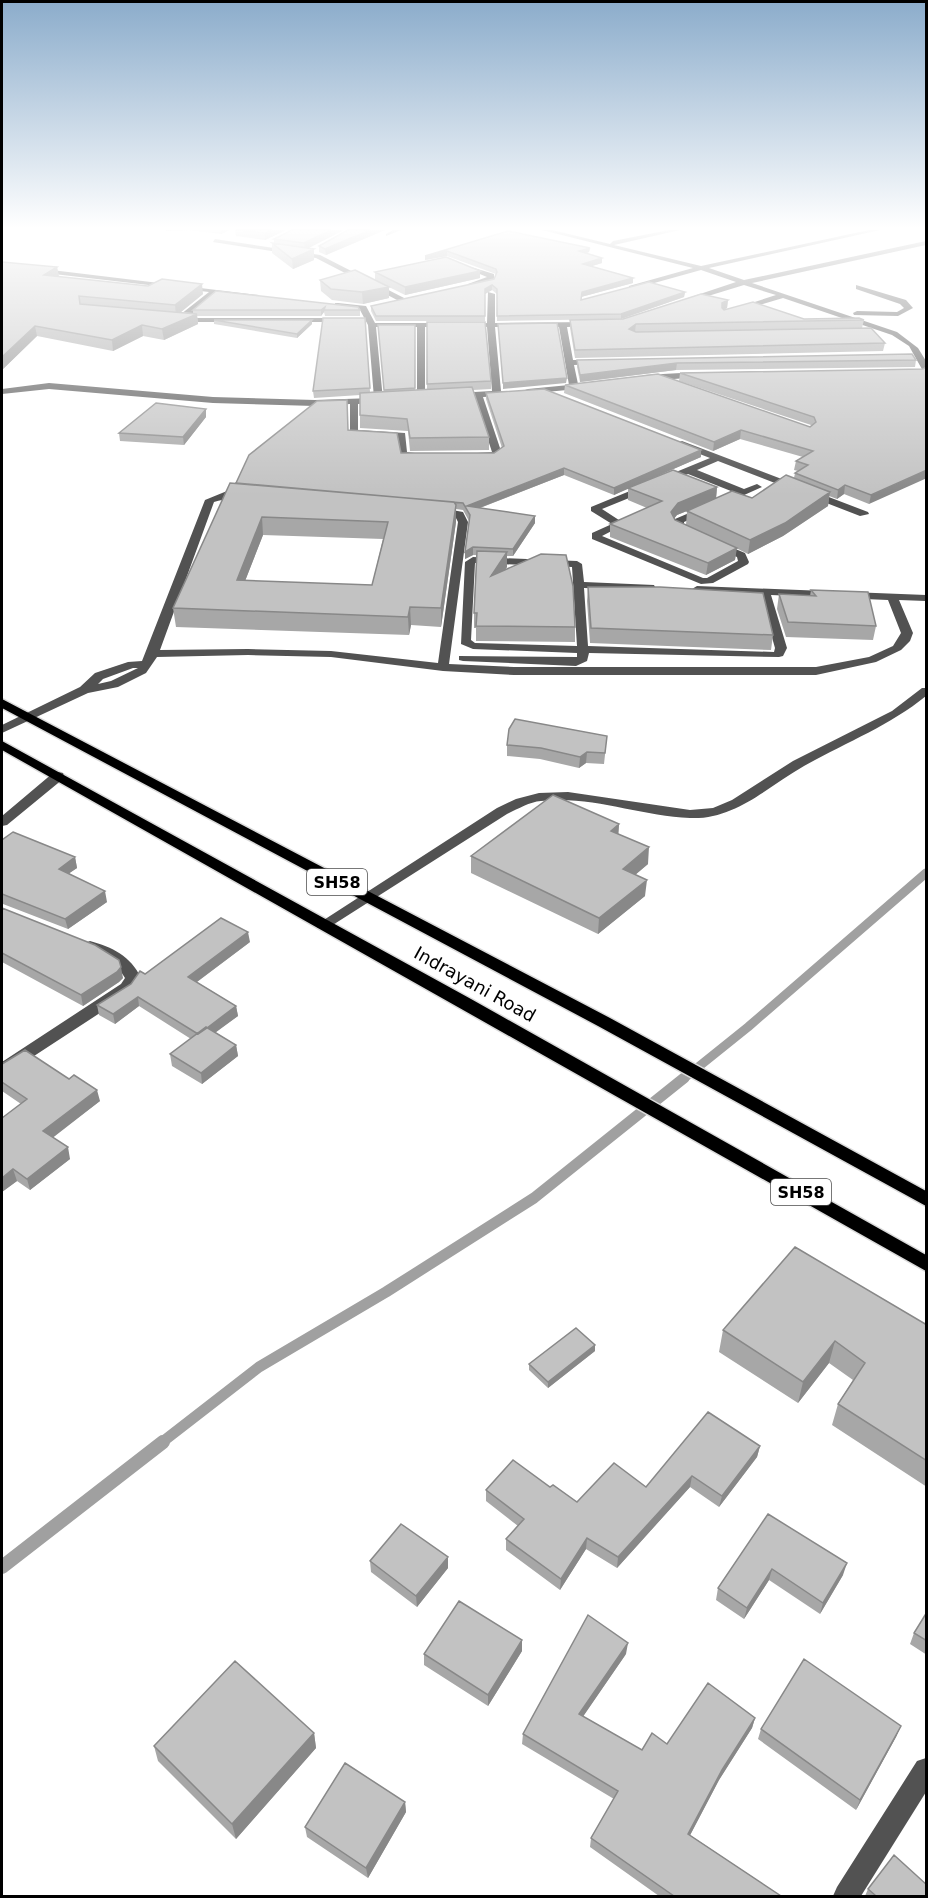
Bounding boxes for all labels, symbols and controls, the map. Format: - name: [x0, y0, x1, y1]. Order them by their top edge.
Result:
- road number: SH58: [307, 869, 367, 895]
- street label: Indrayani Road: [411, 942, 539, 1026]
- road number: SH58: [771, 1179, 831, 1205]

